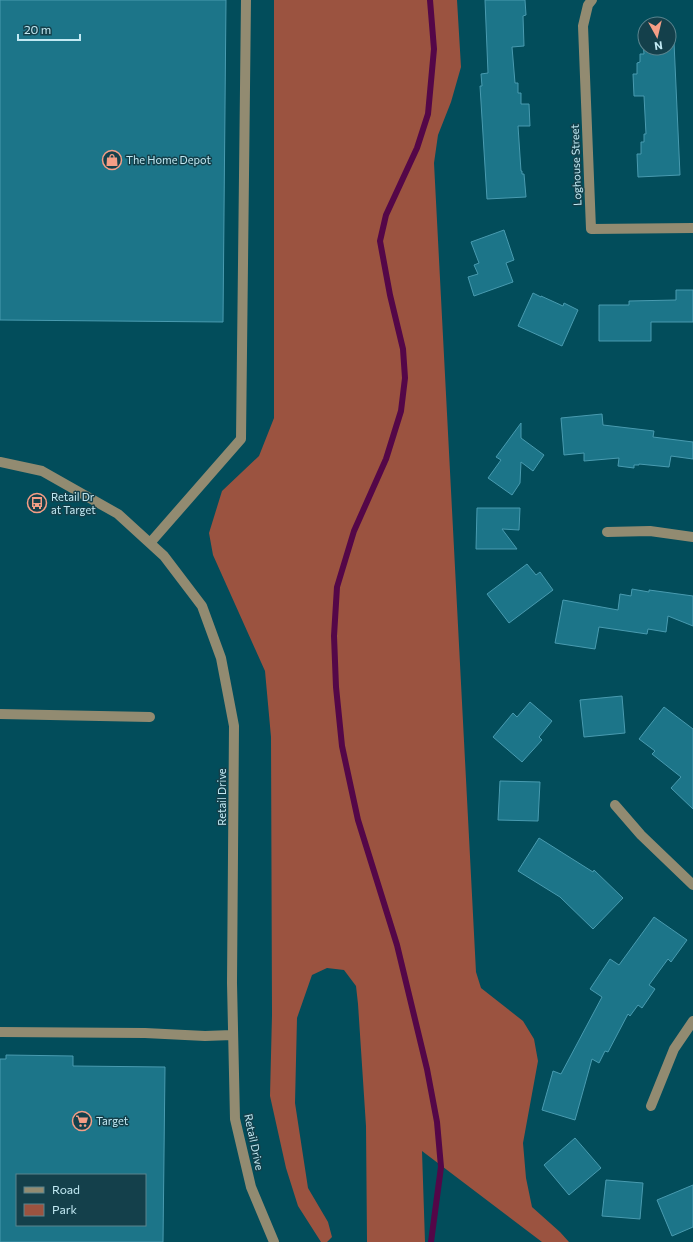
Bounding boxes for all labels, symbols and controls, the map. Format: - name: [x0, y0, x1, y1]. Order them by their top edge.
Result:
- scale bar: [18, 16, 80, 42]
- north arrow: [637, 16, 677, 56]
- text: 20 m: [24, 22, 51, 36]
- text: N: [653, 39, 663, 53]
- street label: Loghouse Street: [568, 123, 583, 206]
- shop icon: The Home Depot: [101, 149, 123, 171]
- place label: The Home Depot: [126, 153, 211, 166]
- place label: Retail Dr at Target: [51, 490, 96, 516]
- bus stop icon: Retail Dr at Target: [26, 492, 48, 514]
- street label: Retail Drive: [215, 768, 228, 826]
- supermarket icon: Target: [71, 1110, 93, 1132]
- street label: Retail Drive: [242, 1113, 267, 1171]
- place label: Target: [96, 1114, 129, 1127]
- legend: [16, 1174, 146, 1226]
- text: Road: [52, 1182, 80, 1196]
- text: Park: [52, 1202, 78, 1216]

